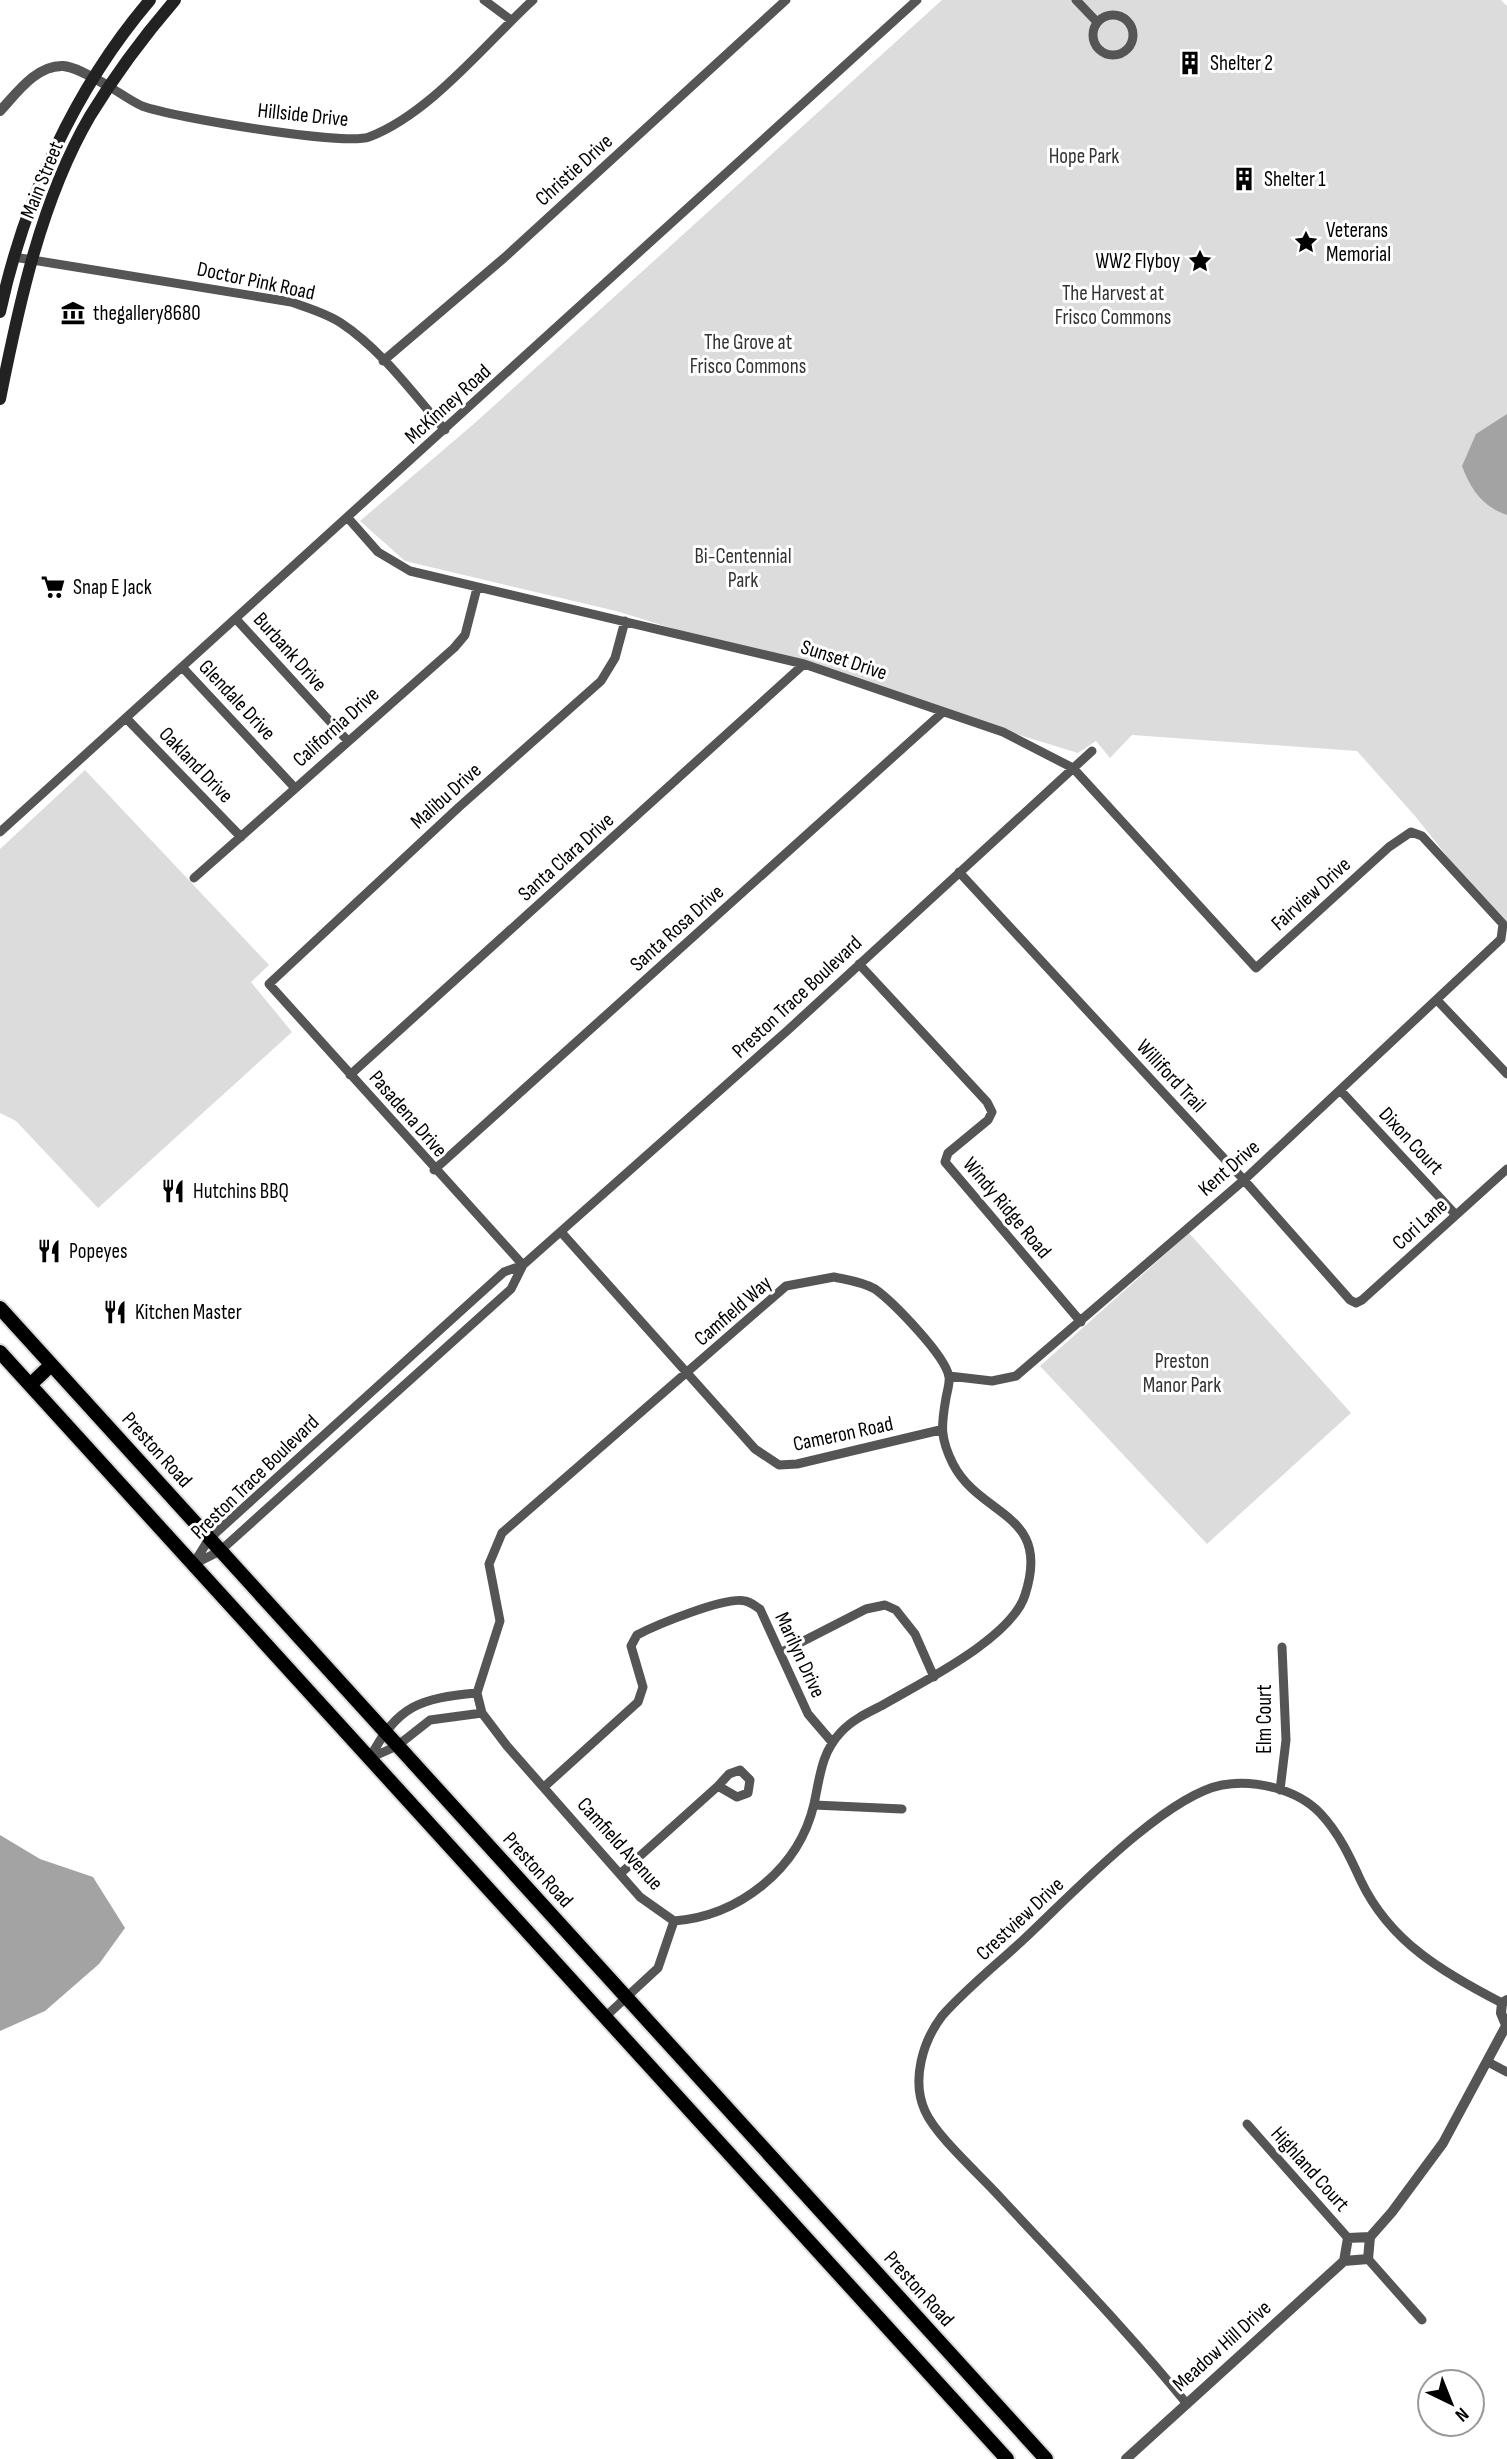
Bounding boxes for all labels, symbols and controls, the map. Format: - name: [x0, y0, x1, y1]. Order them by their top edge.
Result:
- building icon: Shelter 2: [1176, 49, 1204, 77]
- place label: Shelter 2: [1210, 51, 1273, 76]
- street label: Hillside Drive: [256, 98, 350, 132]
- street label: Christie Drive: [530, 129, 618, 211]
- street label: Main Street: [15, 138, 69, 222]
- park label: Hope Park: [1049, 144, 1119, 169]
- building icon: Shelter 1: [1230, 165, 1258, 193]
- place label: Shelter 1: [1264, 167, 1326, 192]
- place label: Veterans Memorial: [1326, 218, 1391, 267]
- place icon: Veterans Memorial: [1292, 228, 1320, 256]
- place icon: WW2 Flyboy: [1186, 247, 1214, 275]
- place label: WW2 Flyboy: [1095, 249, 1180, 274]
- street label: Doctor Pink Road: [195, 256, 317, 306]
- park label: The Harvest at Frisco Commons: [1055, 281, 1171, 330]
- museum icon: thegallery8680: [59, 299, 87, 327]
- place label: thegallery8680: [93, 301, 201, 326]
- park label: The Grove at Frisco Commons: [690, 330, 806, 379]
- street label: McKinney Road: [400, 359, 496, 449]
- park label: Bi-Centennial Park: [694, 544, 792, 593]
- supermarket icon: Snap E Jack: [39, 573, 67, 601]
- place label: Snap E Jack: [73, 575, 152, 600]
- street label: Burbank Drive: [248, 607, 332, 697]
- street label: Sunset Drive: [798, 634, 890, 686]
- street label: Glendale Drive: [193, 655, 281, 745]
- street label: California Drive: [288, 682, 384, 772]
- street label: Oakland Drive: [154, 722, 238, 808]
- street label: Malibu Drive: [406, 758, 486, 834]
- street label: Santa Clara Drive: [513, 808, 619, 906]
- street label: Fairview Drive: [1266, 852, 1356, 936]
- street label: Santa Rosa Drive: [625, 879, 729, 977]
- street label: Preston Trace Boulevard: [727, 931, 867, 1063]
- street label: Williford Trail: [1131, 1034, 1211, 1118]
- street label: Pasadena Drive: [364, 1066, 452, 1162]
- street label: Dixon Court: [1374, 1102, 1448, 1180]
- street label: Kent Drive: [1193, 1135, 1265, 1201]
- street label: Windy Ridge Road: [958, 1152, 1056, 1264]
- restaurant icon: Hutchins BBQ: [159, 1177, 187, 1205]
- place label: Hutchins BBQ: [193, 1179, 289, 1204]
- street label: Cori Lane: [1387, 1193, 1453, 1255]
- restaurant icon: Popeyes: [35, 1237, 63, 1265]
- place label: Popeyes: [69, 1239, 128, 1264]
- street label: Camfield Way: [689, 1271, 777, 1351]
- restaurant icon: Kitchen Master: [101, 1298, 129, 1326]
- place label: Kitchen Master: [135, 1300, 242, 1325]
- park label: Preston Manor Park: [1143, 1349, 1221, 1398]
- street label: Preston Road: [117, 1407, 197, 1493]
- street label: Preston Trace Boulevard: [186, 1410, 324, 1544]
- street label: Cameron Road: [791, 1411, 895, 1457]
- street label: Marilyn Drive: [769, 1608, 831, 1702]
- street label: Elm Court: [1252, 1684, 1277, 1754]
- street label: Camfield Avenue: [572, 1792, 668, 1896]
- street label: Preston Road: [498, 1827, 578, 1913]
- street label: Crestview Drive: [971, 1872, 1069, 1966]
- street label: Highland Court: [1266, 2122, 1354, 2216]
- street label: Preston Road: [879, 2246, 959, 2332]
- street label: Meadow Hill Drive: [1168, 2295, 1276, 2397]
- north arrow: [1416, 2368, 1486, 2438]
- text: N: [1450, 2402, 1473, 2426]

